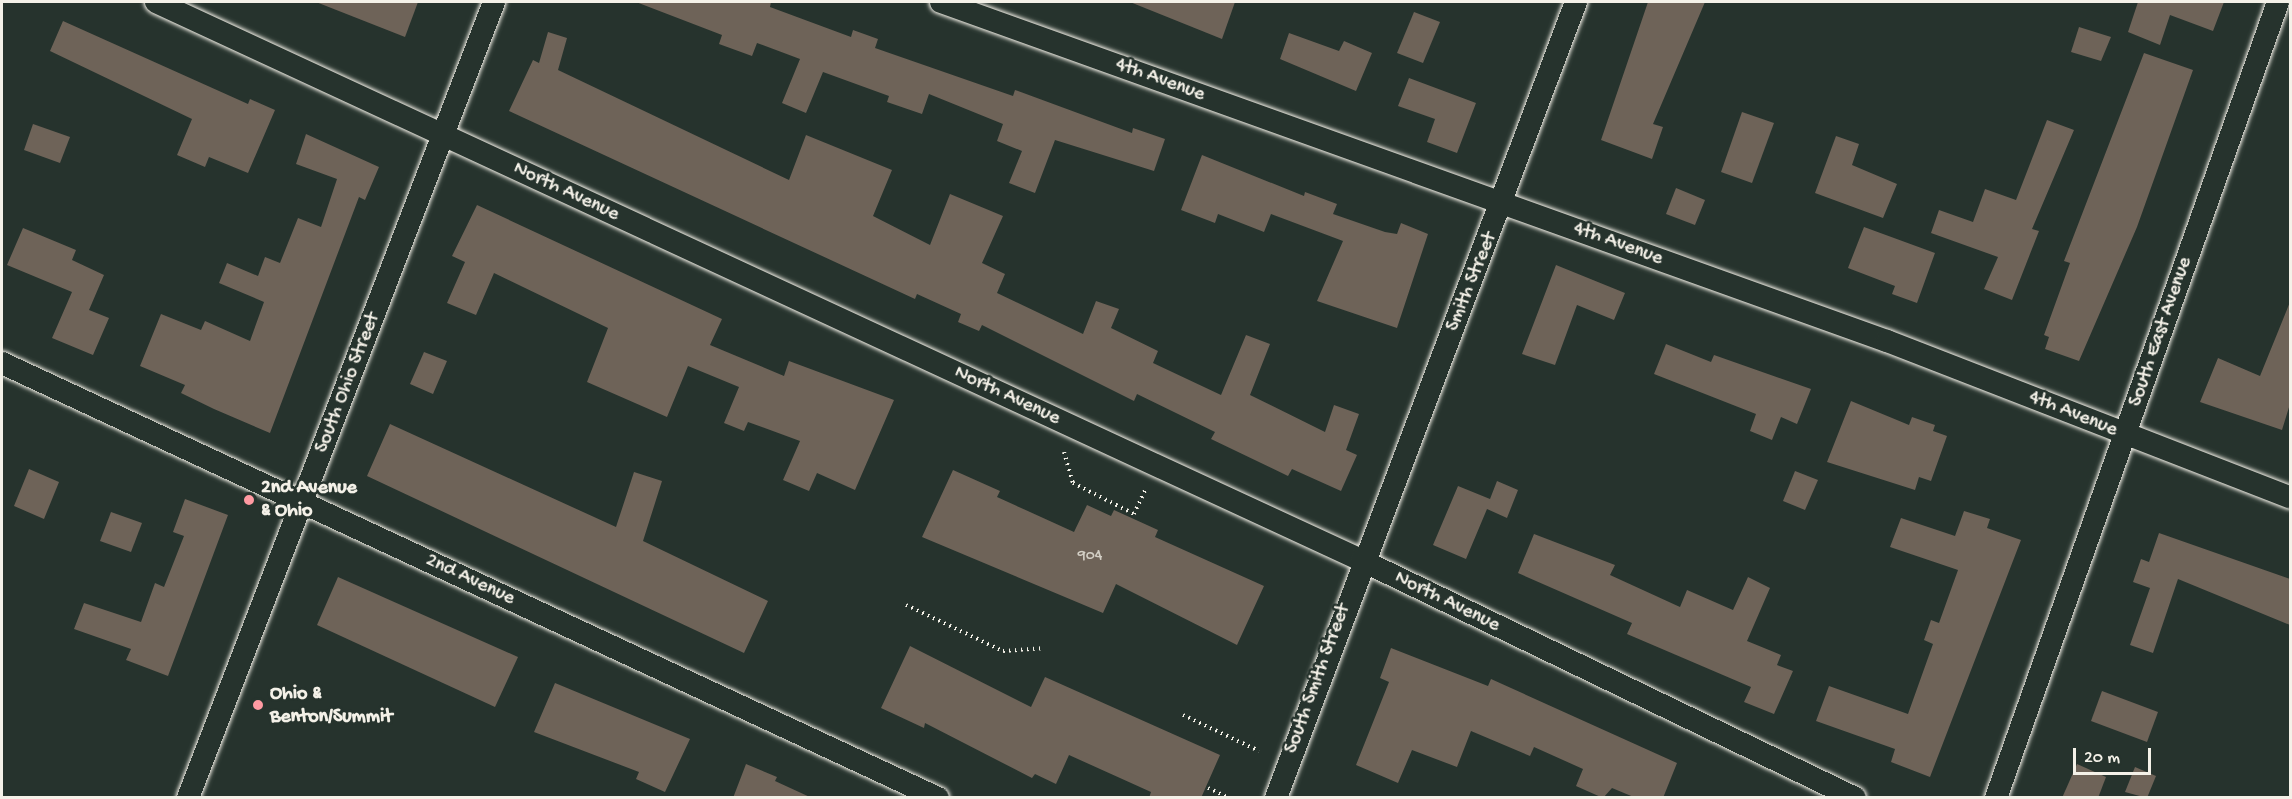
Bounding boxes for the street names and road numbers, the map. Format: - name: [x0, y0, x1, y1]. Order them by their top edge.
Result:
- street label: 4th Avenue: [1112, 53, 1208, 107]
- street label: North Avenue: [509, 157, 623, 227]
- street label: 4th Avenue: [1570, 217, 1666, 271]
- street label: Smith Street: [1441, 229, 1503, 335]
- street label: South East Avenue: [2124, 254, 2198, 410]
- street label: South Ohio Street: [310, 309, 386, 457]
- street label: North Avenue: [950, 361, 1064, 431]
- street label: 4th Avenue: [2025, 385, 2121, 443]
- street label: 2nd Avenue: [421, 549, 519, 611]
- street label: North Avenue: [1390, 566, 1504, 638]
- street label: South Smith Street: [1280, 601, 1356, 757]

